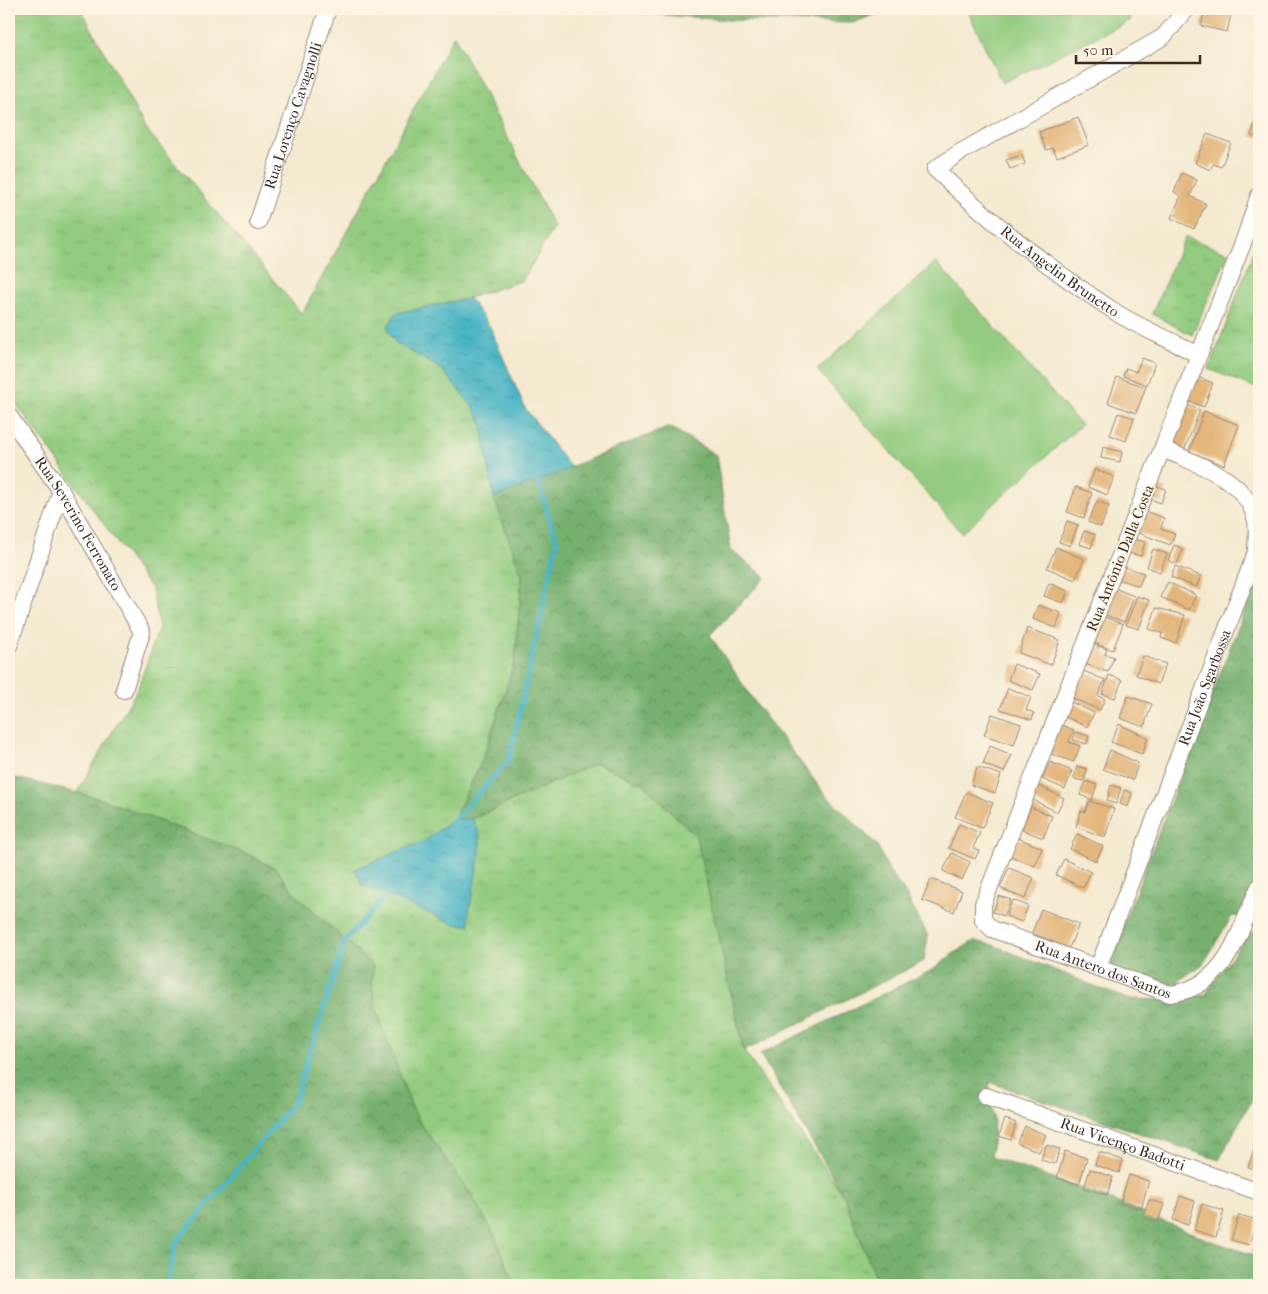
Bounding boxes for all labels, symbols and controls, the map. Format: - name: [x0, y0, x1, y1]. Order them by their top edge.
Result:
- scale bar: [1076, 32, 1199, 64]
- street label: Rua Lorenço Cavagnolli: [260, 39, 326, 191]
- text: 50 m: [1083, 41, 1114, 59]
- street label: Rua Angelin Brunetto: [997, 222, 1123, 321]
- street label: Rua Severino Ferronato: [31, 453, 126, 594]
- street label: Rua Antônio Dalla Costa: [1082, 481, 1158, 634]
- street label: Rua João Sgarbossa: [1174, 626, 1235, 748]
- street label: Rua Antero dos Santos: [1033, 936, 1174, 1003]
- street label: Rua Vicenço Badotti: [1058, 1114, 1188, 1175]

